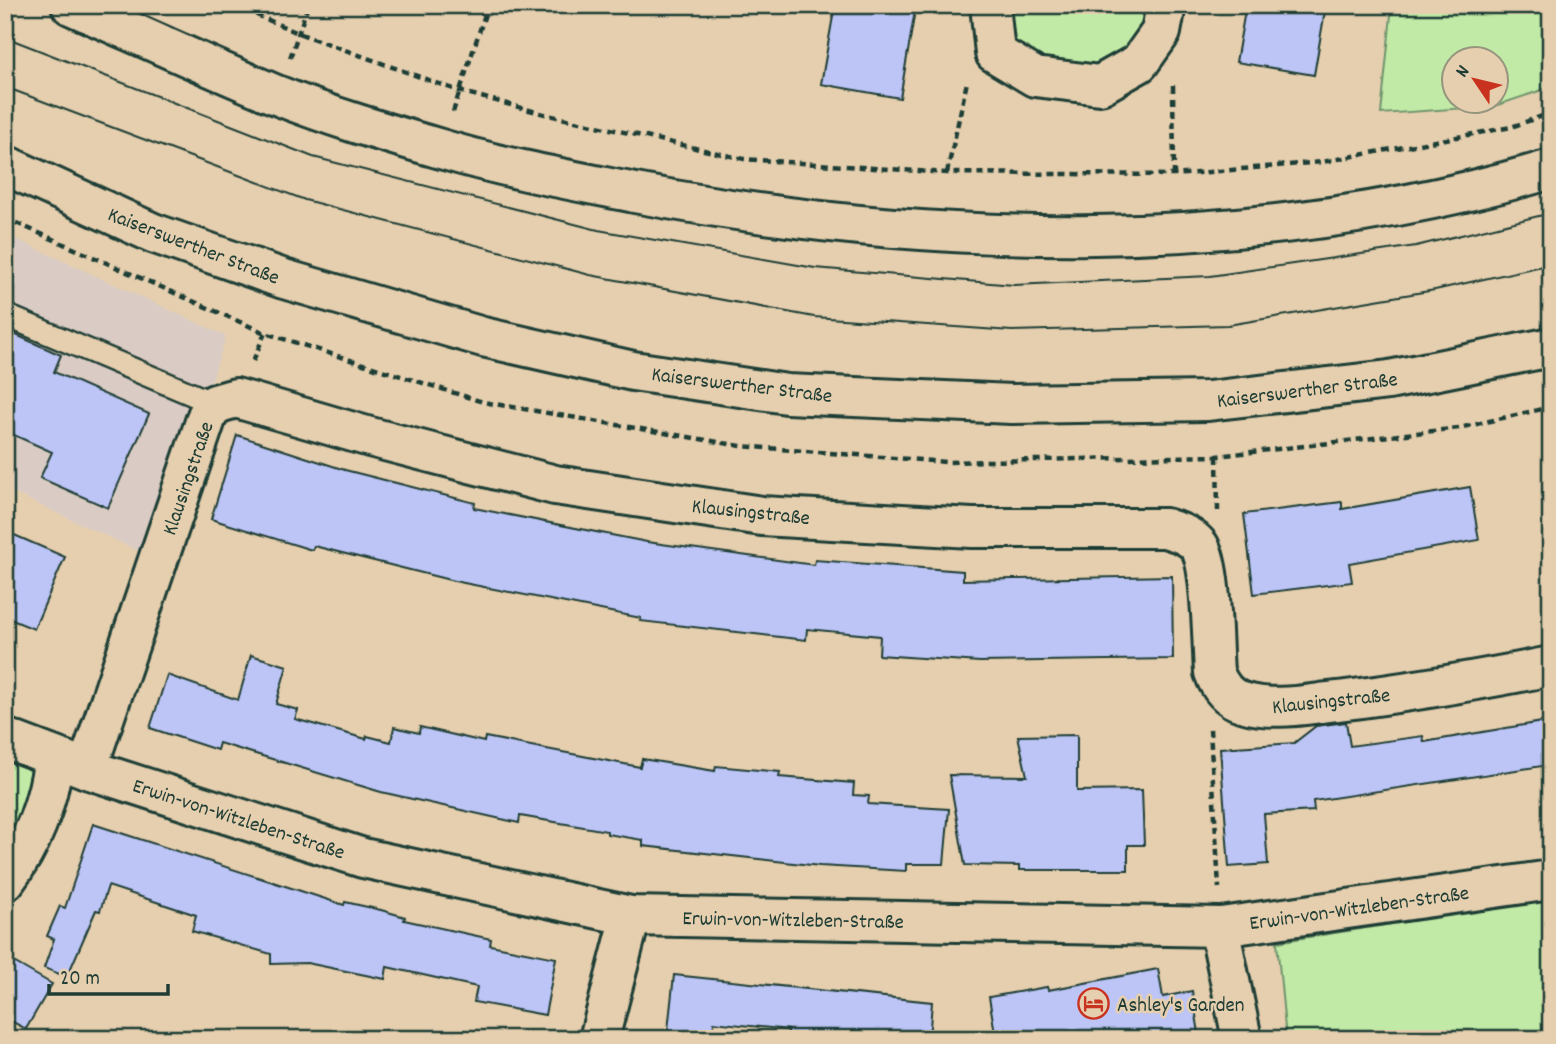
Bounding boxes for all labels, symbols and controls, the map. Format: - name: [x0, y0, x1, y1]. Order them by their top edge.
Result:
- north arrow: [1440, 46, 1510, 116]
- text: N: [1450, 61, 1478, 84]
- street label: Kaiserswerther Straße: [103, 201, 283, 294]
- street label: Kaiserswerther Straße: [650, 361, 834, 413]
- street label: Kaiserswerther Straße: [1215, 366, 1399, 418]
- street label: Klausingstraße: [156, 418, 223, 540]
- street label: Klausingstraße: [690, 493, 811, 535]
- street label: Klausingstraße: [1271, 682, 1392, 724]
- street label: Erwin-von-Witzleben-Straße: [128, 772, 348, 869]
- street label: Erwin-von-Witzleben-Straße: [1248, 880, 1471, 940]
- street label: Erwin-von-Witzleben-Straße: [682, 905, 904, 939]
- scale bar: [49, 953, 168, 997]
- text: 20 m: [60, 965, 100, 995]
- hotel icon: Ashley's Garden: [1077, 987, 1111, 1021]
- place label: Ashley's Garden: [1117, 992, 1245, 1022]

